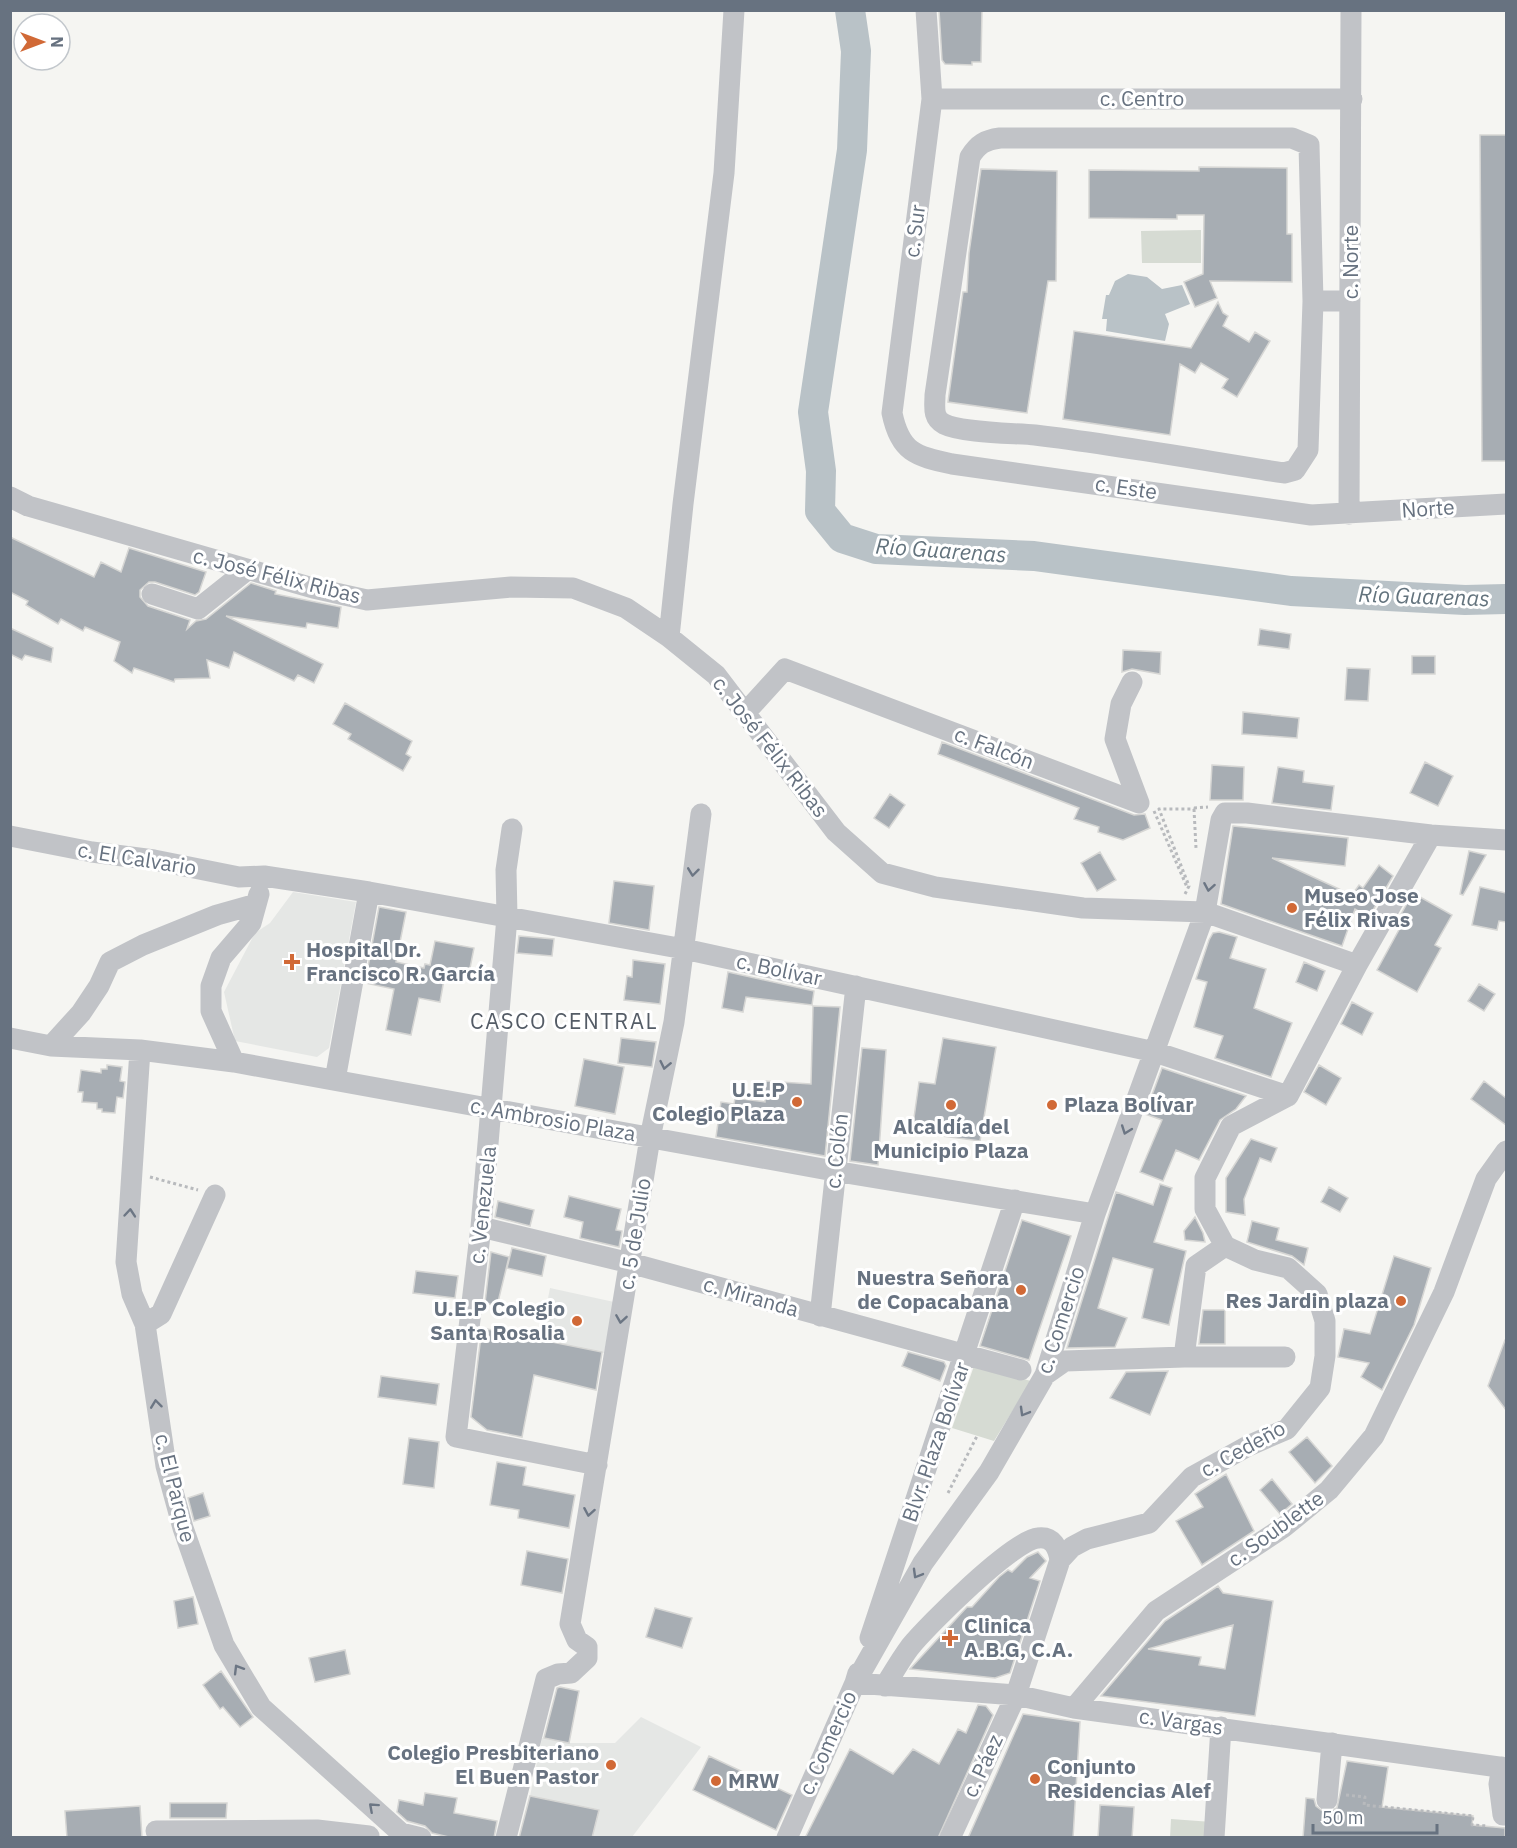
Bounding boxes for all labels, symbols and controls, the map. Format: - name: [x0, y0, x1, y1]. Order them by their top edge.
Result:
- north arrow: [12, 12, 72, 72]
- text: N: [47, 36, 67, 48]
- street label: c. Centro: [1100, 84, 1184, 112]
- street label: c. Sur: [897, 203, 931, 259]
- street label: c. Norte: [1336, 225, 1364, 299]
- street label: c. Este: [1093, 469, 1159, 505]
- street label: Norte: [1400, 492, 1455, 524]
- water label: Río Guarenas: [875, 530, 1008, 569]
- street label: c. José Félix Ribas: [190, 541, 364, 609]
- water label: Río Guarenas: [1358, 579, 1490, 612]
- street label: c. José Félix Ribas: [707, 670, 835, 823]
- street label: c. Falcón: [951, 719, 1038, 775]
- street label: c. El Calvario: [76, 835, 199, 881]
- one-way arrow: [688, 868, 700, 877]
- one-way arrow: [1203, 881, 1216, 891]
- place label: Museo Jose Félix Rivas: [1304, 881, 1419, 933]
- marker: Museo Jose Félix Rivas: [1285, 901, 1299, 915]
- place label: Hospital Dr. Francisco R. García: [306, 935, 495, 987]
- street label: c. Bolívar: [734, 946, 825, 992]
- marker: Hospital Dr. Francisco R. García: [283, 953, 301, 971]
- district label: CASCO CENTRAL: [470, 1006, 658, 1035]
- one-way arrow: [659, 1060, 672, 1070]
- place label: U.E.P Colegio Plaza: [652, 1075, 785, 1127]
- place label: Plaza Bolívar: [1064, 1090, 1194, 1118]
- street label: c. Ambrosio Plaza: [468, 1091, 638, 1147]
- marker: U.E.P Colegio Plaza: [790, 1095, 804, 1109]
- marker: Alcaldía del Municipio Plaza: [944, 1098, 958, 1112]
- marker: Plaza Bolívar: [1045, 1098, 1059, 1112]
- street label: c. Colón: [818, 1112, 854, 1190]
- place label: Alcaldía del Municipio Plaza: [873, 1112, 1029, 1164]
- one-way arrow: [1121, 1125, 1134, 1135]
- street label: c. Venezuela: [462, 1145, 502, 1265]
- street label: c. 5 de Julio: [611, 1176, 657, 1292]
- one-way arrow: [123, 1209, 136, 1218]
- place label: Nuestra Señora de Copacabana: [857, 1263, 1009, 1315]
- street label: c. Comercio: [1030, 1263, 1091, 1377]
- street label: c. Miranda: [700, 1269, 802, 1323]
- marker: Nuestra Señora de Copacabana: [1014, 1283, 1028, 1297]
- place label: Res Jardin plaza: [1226, 1286, 1389, 1314]
- place label: U.E.P Colegio Santa Rosalia: [430, 1294, 565, 1346]
- marker: Res Jardin plaza: [1394, 1294, 1408, 1308]
- marker: U.E.P Colegio Santa Rosalia: [570, 1314, 584, 1328]
- one-way arrow: [616, 1315, 628, 1324]
- street label: Blvr. Plaza Bolívar: [895, 1358, 976, 1525]
- one-way arrow: [150, 1399, 163, 1409]
- one-way arrow: [1020, 1406, 1031, 1416]
- street label: c. Cedeño: [1195, 1413, 1290, 1483]
- street label: c. El Parque: [149, 1430, 203, 1545]
- street label: c. Soublette: [1222, 1484, 1329, 1573]
- one-way arrow: [583, 1506, 596, 1516]
- one-way arrow: [913, 1568, 924, 1578]
- place label: Clinica A.B.G, C.A.: [964, 1611, 1073, 1663]
- marker: Clinica A.B.G, C.A.: [941, 1629, 959, 1647]
- one-way arrow: [233, 1665, 245, 1675]
- street label: c. Comercio: [792, 1686, 862, 1799]
- street label: c. Vargas: [1137, 1701, 1225, 1741]
- street label: c. Páez: [955, 1729, 1009, 1801]
- place label: Colegio Presbiteriano El Buen Pastor: [387, 1738, 600, 1790]
- place label: Conjunto Residencias Alef: [1047, 1752, 1211, 1804]
- marker: Colegio Presbiteriano El Buen Pastor: [604, 1758, 618, 1772]
- place label: MRW: [728, 1766, 780, 1794]
- marker: Conjunto Residencias Alef: [1028, 1772, 1042, 1786]
- marker: MRW: [709, 1774, 723, 1788]
- scale bar: [1313, 1797, 1438, 1835]
- one-way arrow: [370, 1803, 380, 1814]
- text: 50 m: [1322, 1806, 1364, 1829]

